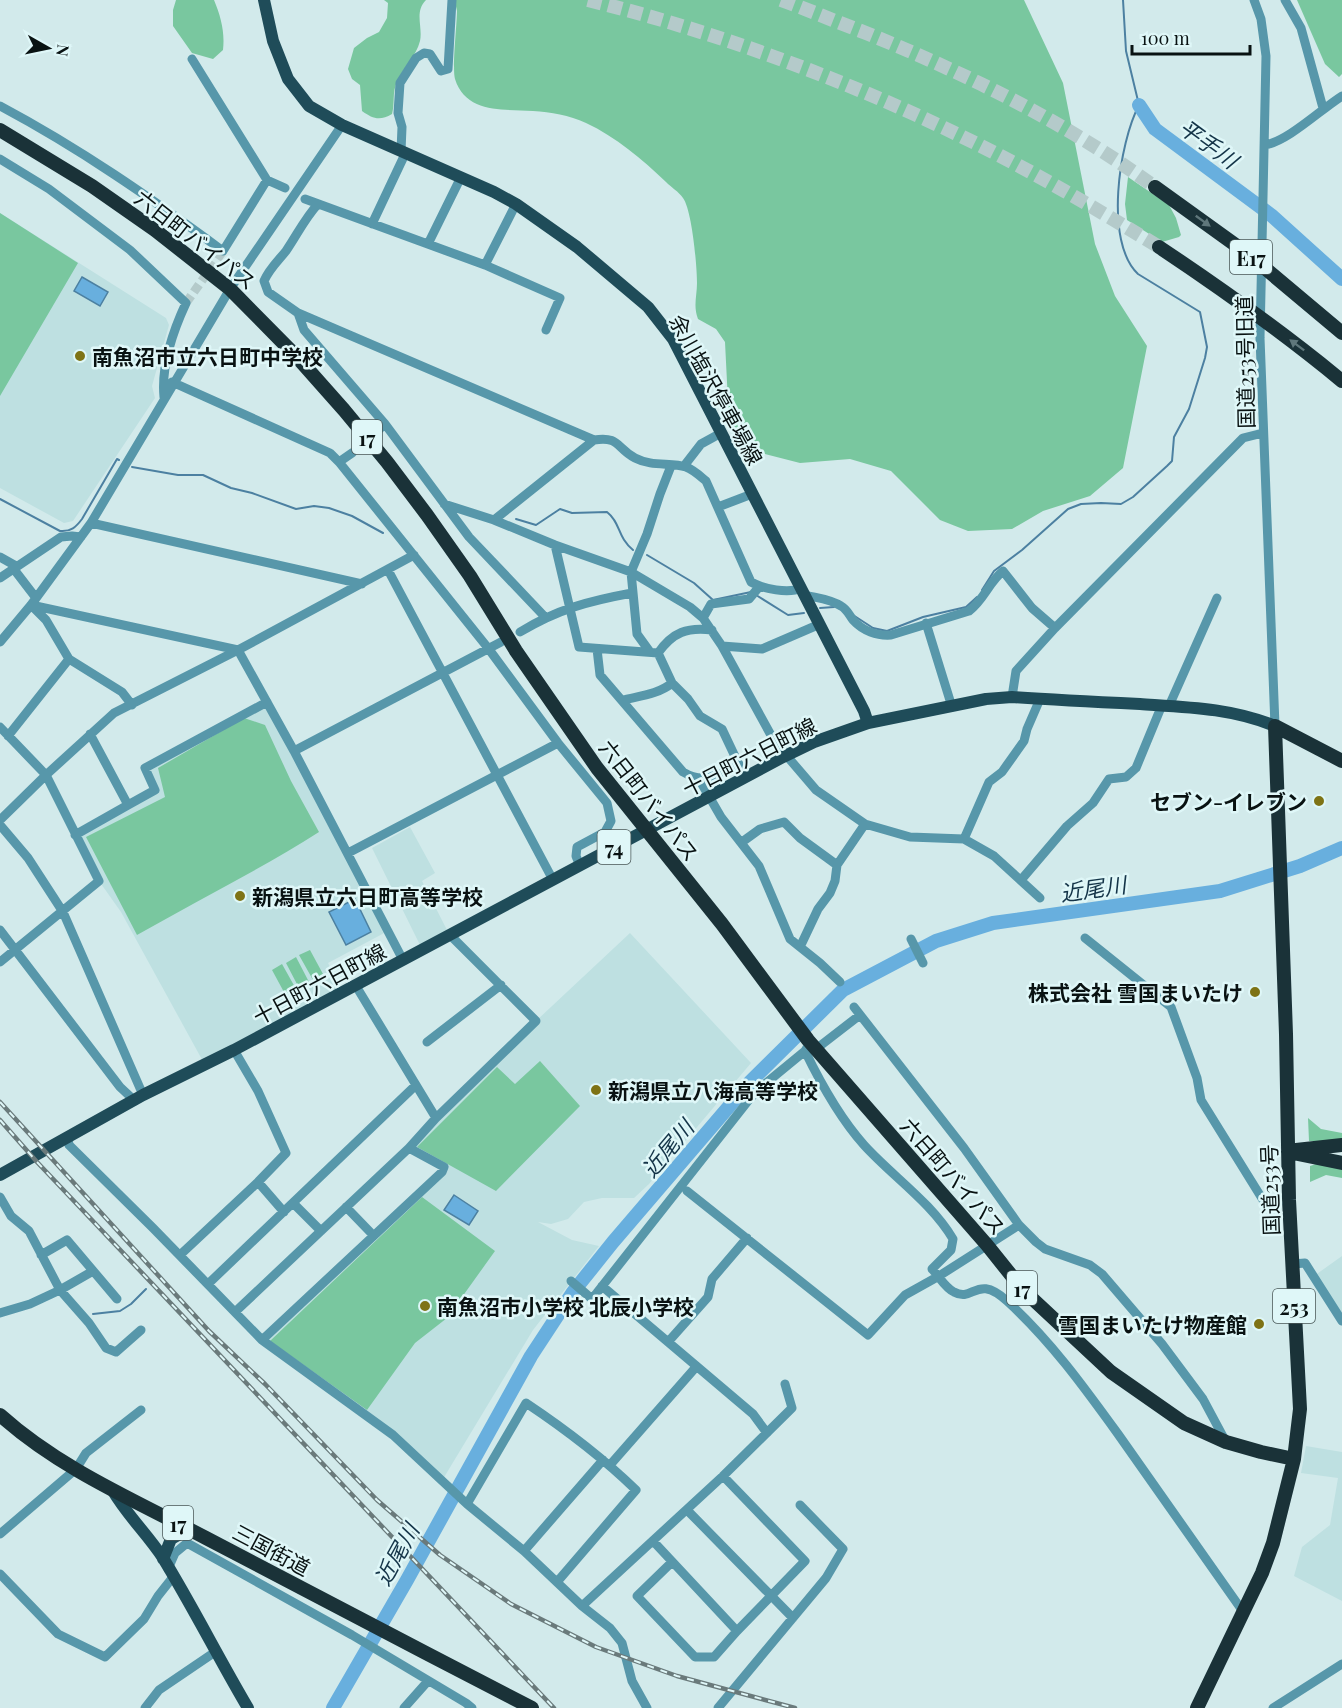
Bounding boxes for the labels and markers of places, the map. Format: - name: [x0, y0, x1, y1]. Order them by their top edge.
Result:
- place label: 南魚沼市立六日町中学校: [92, 342, 323, 370]
- marker: 南魚沼市立六日町中学校: [73, 349, 87, 363]
- place label: セブン-イレブン: [1150, 787, 1307, 815]
- marker: セブン-イレブン: [1312, 794, 1326, 808]
- place label: 新潟県立六日町高等学校: [252, 882, 483, 910]
- marker: 新潟県立六日町高等学校: [233, 889, 247, 903]
- place label: 株式会社 雪国まいたけ: [1028, 978, 1243, 1006]
- marker: 株式会社 雪国まいたけ: [1248, 985, 1262, 999]
- place label: 新潟県立八海高等学校: [608, 1076, 818, 1104]
- marker: 新潟県立八海高等学校: [589, 1083, 603, 1097]
- place label: 南魚沼市小学校 北辰小学校: [437, 1292, 694, 1320]
- marker: 南魚沼市小学校 北辰小学校: [418, 1299, 432, 1313]
- place label: 雪国まいたけ物産館: [1058, 1310, 1247, 1338]
- marker: 雪国まいたけ物産館: [1252, 1317, 1266, 1331]

